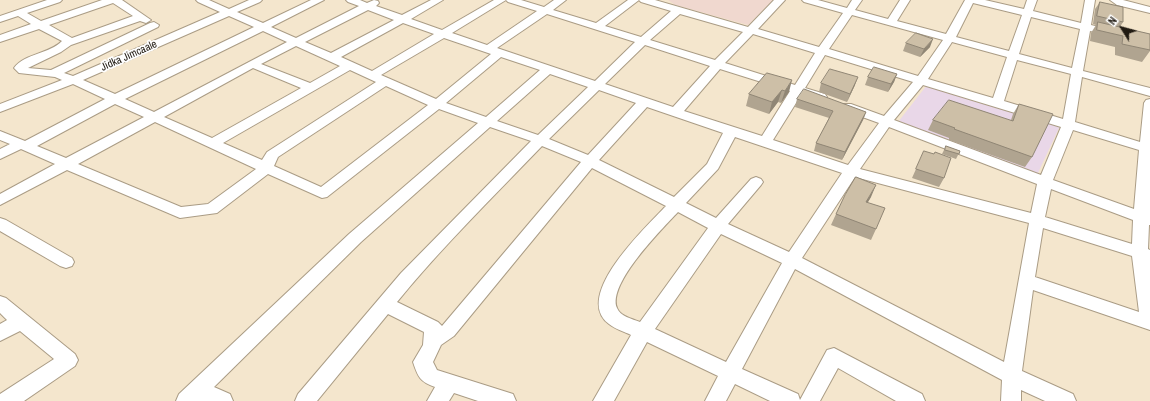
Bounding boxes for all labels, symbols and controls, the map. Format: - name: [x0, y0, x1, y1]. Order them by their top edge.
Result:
- north arrow: [1102, 8, 1142, 48]
- text: N: [1105, 14, 1120, 28]
- street label: Jidka Jimcaale: [99, 38, 159, 74]

